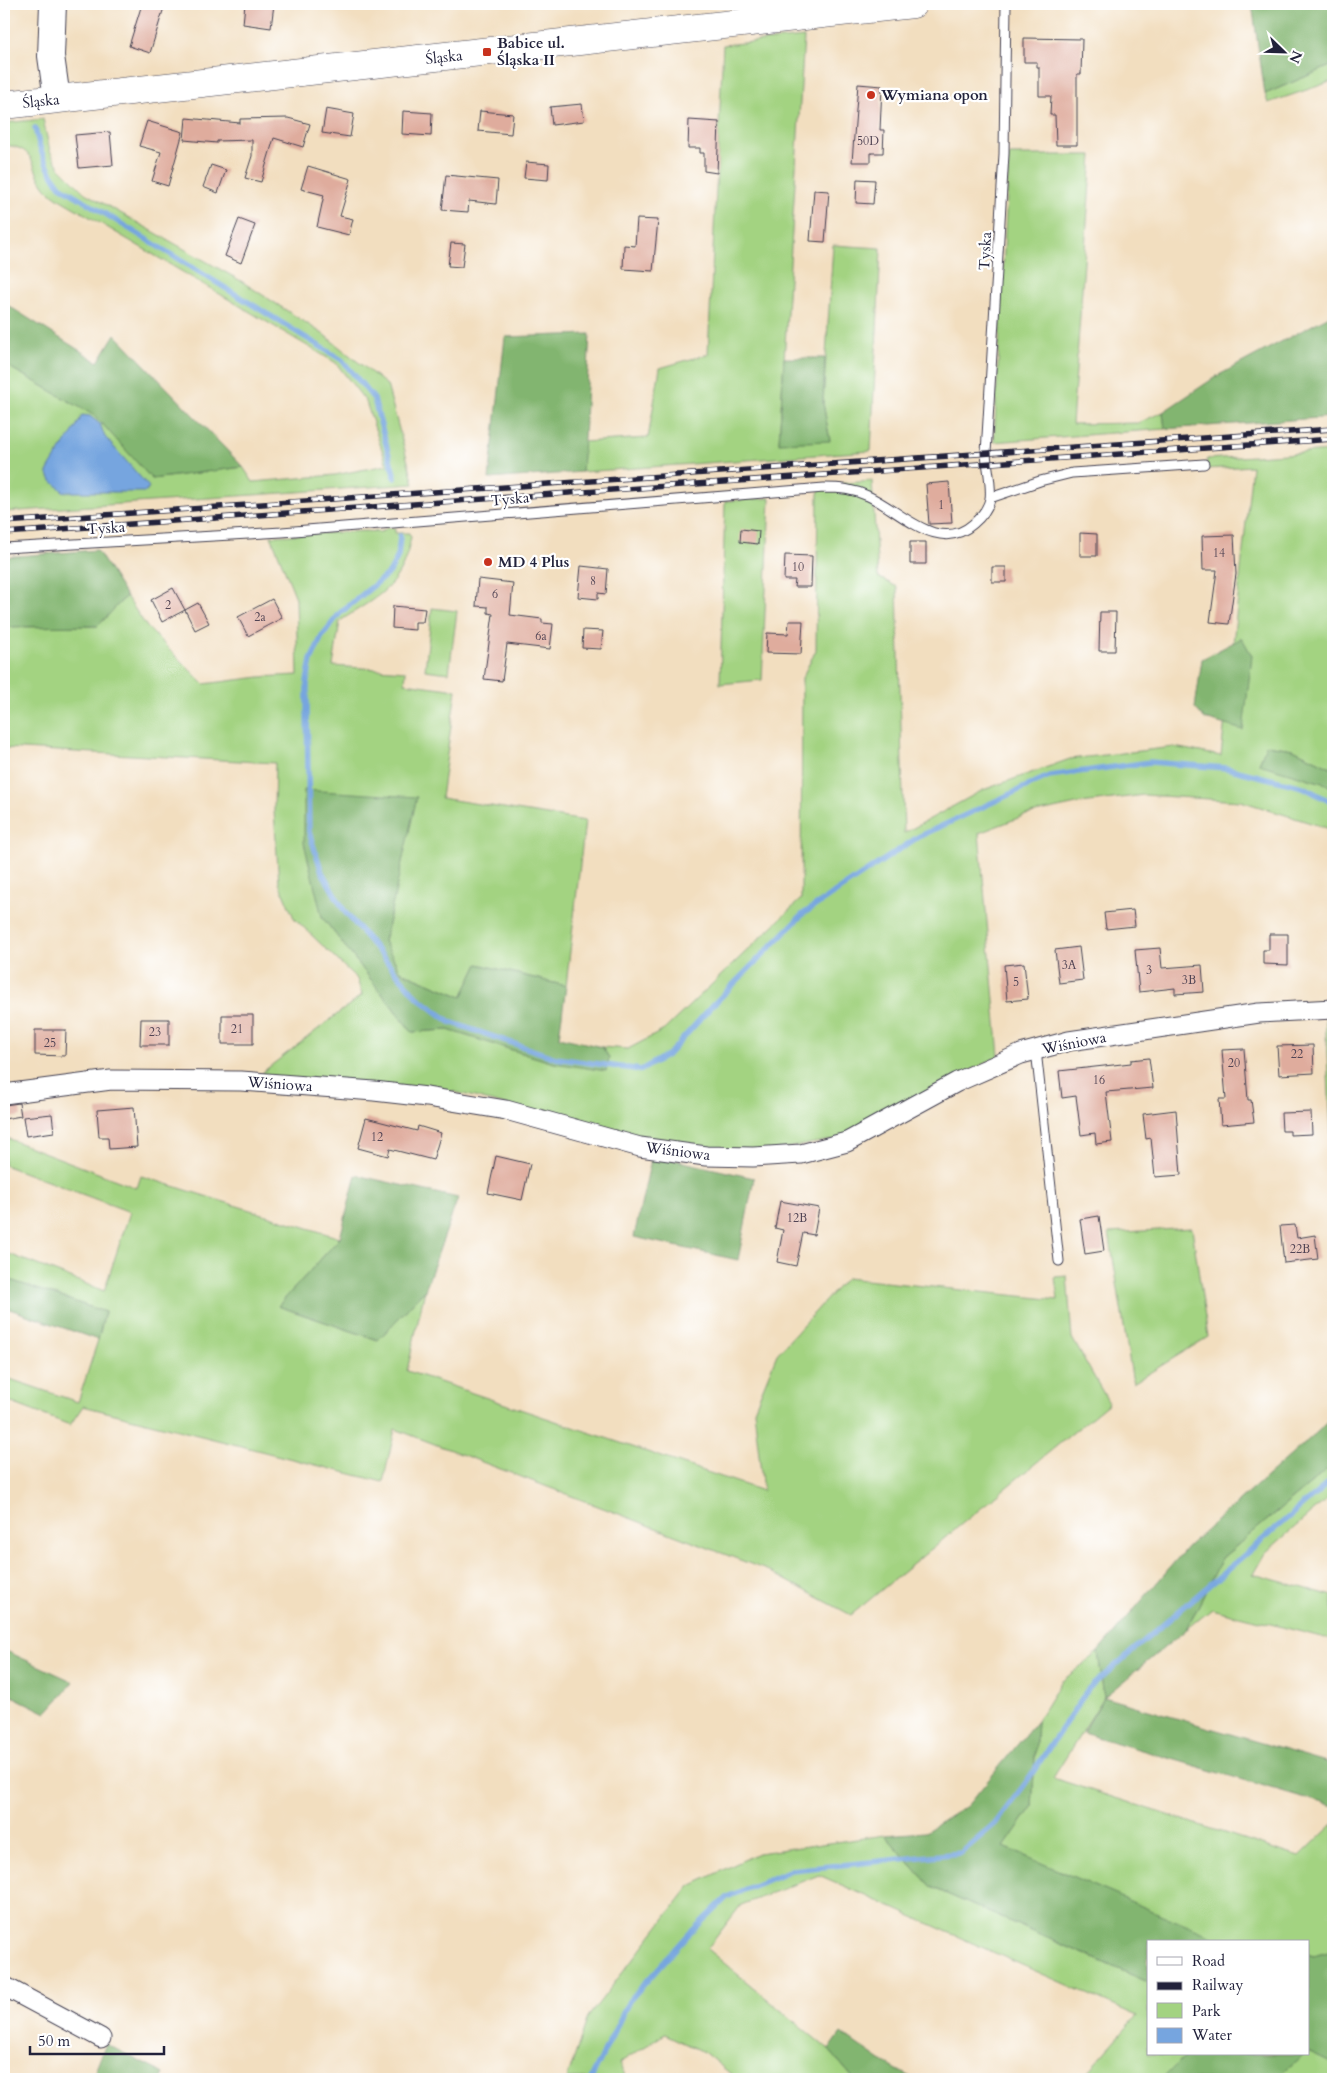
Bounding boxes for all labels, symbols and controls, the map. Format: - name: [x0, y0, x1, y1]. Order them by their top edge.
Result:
- north arrow: [1260, 28, 1310, 78]
- place label: Babice ul. Śląska II: [497, 33, 565, 70]
- street label: Śląska: [424, 45, 464, 69]
- marker: Babice ul. Śląska II: [481, 46, 493, 58]
- text: N: [1284, 48, 1307, 66]
- place label: Wymiana opon: [880, 85, 988, 105]
- street label: Śląska: [21, 89, 61, 113]
- marker: Wymiana opon: [865, 89, 877, 101]
- house number: 50D: [857, 133, 879, 149]
- street label: Tyska: [974, 231, 996, 271]
- street label: Tyska: [490, 487, 531, 511]
- house number: 1: [938, 497, 944, 513]
- street label: Tyska: [86, 517, 126, 539]
- house number: 14: [1213, 545, 1225, 561]
- place label: MD 4 Plus: [498, 552, 569, 572]
- marker: MD 4 Plus: [482, 556, 494, 568]
- house number: 10: [792, 559, 804, 575]
- house number: 8: [590, 573, 596, 589]
- house number: 6: [492, 586, 498, 602]
- house number: 2: [165, 597, 171, 613]
- house number: 2a: [254, 609, 266, 625]
- house number: 6a: [535, 628, 547, 644]
- house number: 3A: [1062, 957, 1077, 973]
- house number: 3: [1146, 962, 1152, 978]
- house number: 3B: [1182, 972, 1196, 988]
- house number: 5: [1013, 974, 1019, 990]
- house number: 21: [231, 1021, 243, 1037]
- house number: 23: [149, 1024, 161, 1040]
- street label: Wiśniowa: [1039, 1027, 1108, 1059]
- house number: 25: [44, 1035, 56, 1051]
- house number: 22: [1291, 1046, 1303, 1062]
- house number: 20: [1228, 1055, 1240, 1071]
- street label: Wiśniowa: [246, 1072, 314, 1096]
- house number: 16: [1093, 1072, 1105, 1088]
- house number: 12: [371, 1129, 383, 1145]
- street label: Wiśniowa: [643, 1137, 712, 1165]
- house number: 12B: [787, 1210, 807, 1226]
- house number: 22B: [1290, 1241, 1310, 1257]
- legend: [1147, 1940, 1310, 2056]
- text: Road: [1192, 1951, 1225, 1971]
- text: Railway: [1192, 1975, 1243, 1995]
- text: Park: [1192, 2001, 1221, 2021]
- scale bar: [30, 2023, 164, 2055]
- text: Water: [1191, 2025, 1233, 2045]
- text: 50 m: [38, 2031, 70, 2051]

